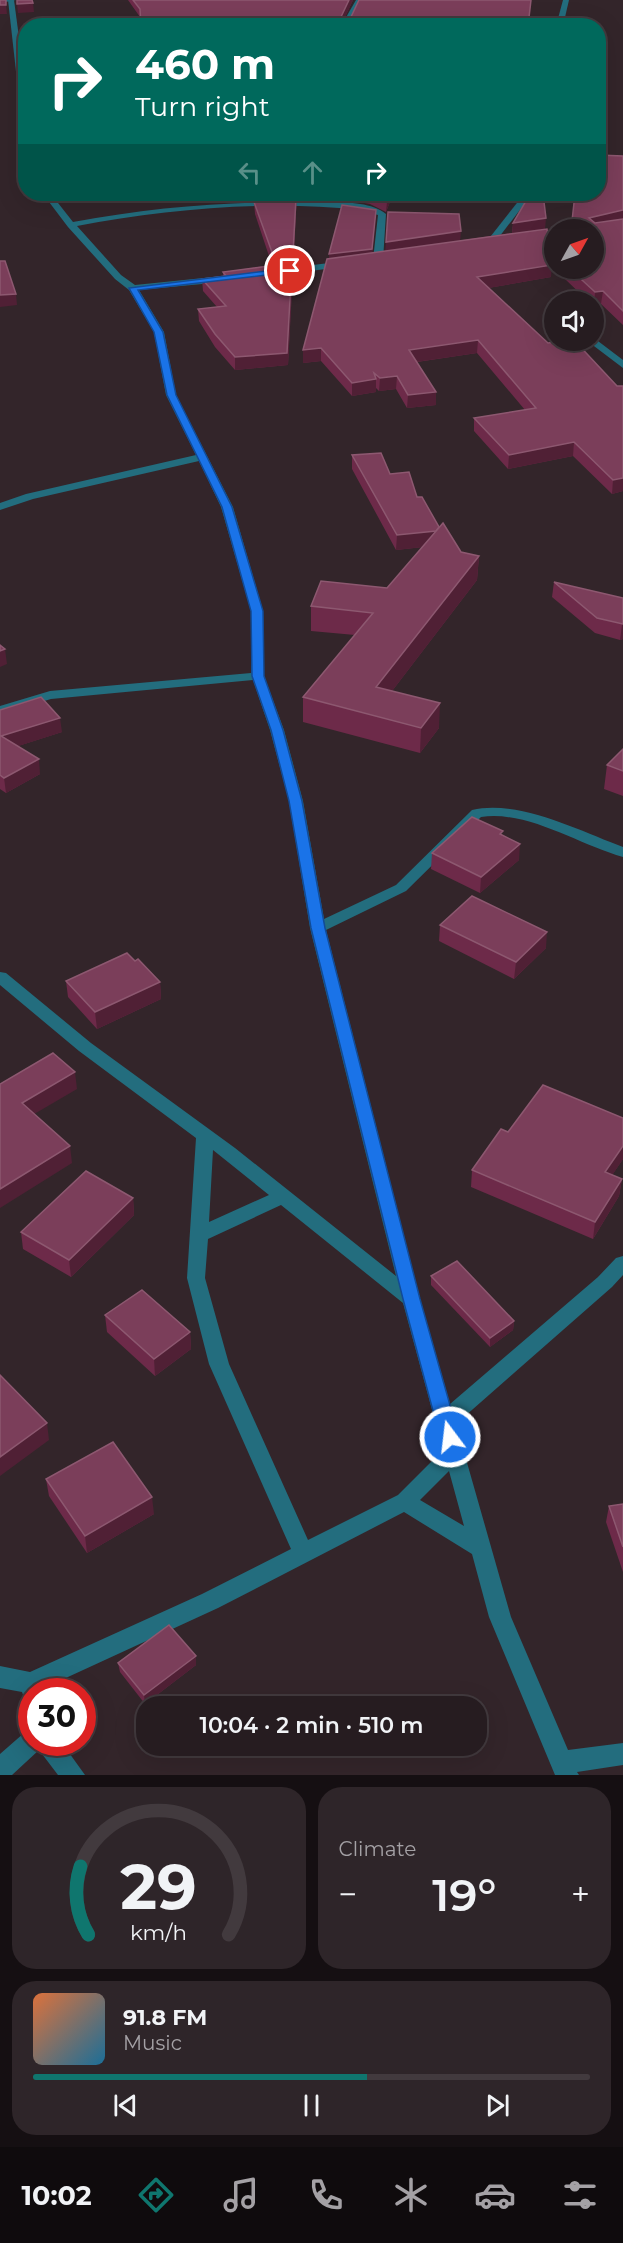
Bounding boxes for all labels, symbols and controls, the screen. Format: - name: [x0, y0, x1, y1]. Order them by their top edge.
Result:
- text: 460 m: [135, 38, 275, 90]
- icon: right: [36, 42, 114, 120]
- text: Turn right: [135, 90, 270, 123]
- icon: left: [233, 156, 266, 189]
- icon: ahead: [296, 156, 329, 189]
- icon: right: [359, 156, 392, 189]
- north arrow: [544, 219, 604, 279]
- map controls: [544, 219, 604, 351]
- pin: [264, 245, 315, 296]
- icon: arrive: [273, 254, 306, 287]
- button: sound: [544, 291, 604, 351]
- position arrow: [418, 1405, 482, 1469]
- speed limit sign: 30: [18, 1678, 96, 1756]
- text: 10:04 · 2 min · 510 m: [200, 1712, 423, 1739]
- text: Climate: [339, 1837, 416, 1861]
- text: 29: [120, 1849, 197, 1925]
- text: 19°: [432, 1867, 496, 1922]
- text: −: [339, 1874, 357, 1914]
- text: +: [571, 1874, 590, 1914]
- text: km/h: [130, 1919, 187, 1945]
- text: 91.8 FM: [123, 2004, 207, 2031]
- text: Music: [123, 2031, 182, 2055]
- icon: previous: [109, 2089, 142, 2122]
- icon: pause: [295, 2089, 328, 2122]
- icon: next: [481, 2089, 514, 2122]
- icon: directions: [135, 2174, 177, 2216]
- icon: music: [220, 2174, 262, 2216]
- icon: phone: [305, 2174, 347, 2216]
- icon: climate: [390, 2174, 432, 2216]
- icon: car: [474, 2174, 516, 2216]
- icon: filters: [559, 2174, 601, 2216]
- text: 10:02: [21, 2179, 92, 2212]

